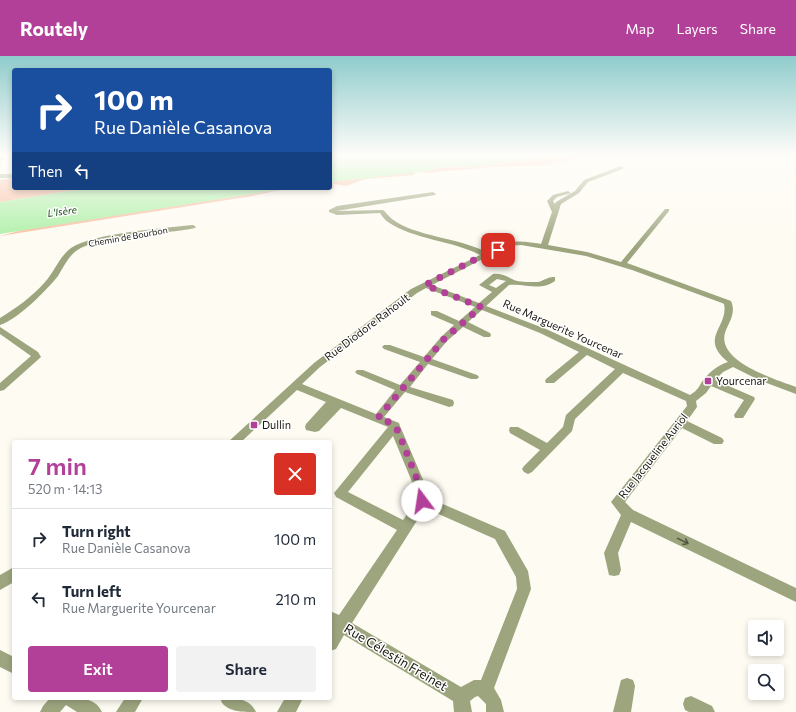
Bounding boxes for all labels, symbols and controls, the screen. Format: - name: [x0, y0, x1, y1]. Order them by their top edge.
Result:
- text: Routely: [20, 17, 88, 40]
- text: Map: [626, 20, 654, 37]
- text: Layers: [676, 20, 718, 37]
- text: Share: [740, 20, 776, 37]
- text: 100 m: [94, 82, 174, 116]
- icon: right: [28, 84, 80, 136]
- text: Rue Danièle Casanova: [94, 116, 272, 138]
- icon: left: [71, 160, 93, 182]
- text: Then: [28, 162, 63, 180]
- water label: L'Isère: [47, 203, 78, 219]
- street label: Chemin de Bourbon: [87, 224, 168, 249]
- pin: [481, 233, 515, 267]
- icon: arrive: [487, 239, 509, 261]
- street label: Rue Diodore Rahoult: [322, 290, 412, 363]
- street label: Rue Marguerite Yourcenar: [501, 296, 626, 361]
- place label: Yourcenar: [716, 374, 767, 387]
- marker: Yourcenar: [703, 376, 713, 386]
- street label: Rue Jacqueline Auriol: [615, 411, 691, 501]
- place label: Dullin: [262, 418, 291, 431]
- marker: Dullin: [249, 420, 259, 430]
- text: 7 min: [28, 451, 87, 480]
- button: close: [274, 453, 316, 495]
- position arrow: [401, 480, 443, 522]
- text: 520 m · 14:13: [28, 481, 102, 497]
- text: Turn right: [62, 522, 131, 540]
- icon: right: [28, 528, 50, 550]
- text: 100 m: [274, 530, 316, 548]
- one-way arrow: [677, 537, 689, 545]
- text: Rue Danièle Casanova: [62, 540, 191, 556]
- text: Turn left: [62, 582, 121, 600]
- icon: left: [28, 588, 50, 610]
- text: 210 m: [276, 590, 316, 608]
- text: Rue Marguerite Yourcenar: [62, 600, 216, 616]
- street label: Rue Célestin Freinet: [341, 620, 451, 694]
- map controls: [748, 620, 784, 700]
- button: sound: [748, 620, 784, 656]
- button: Exit: [28, 646, 168, 692]
- button: Share: [176, 646, 316, 692]
- button: search: [748, 664, 784, 700]

